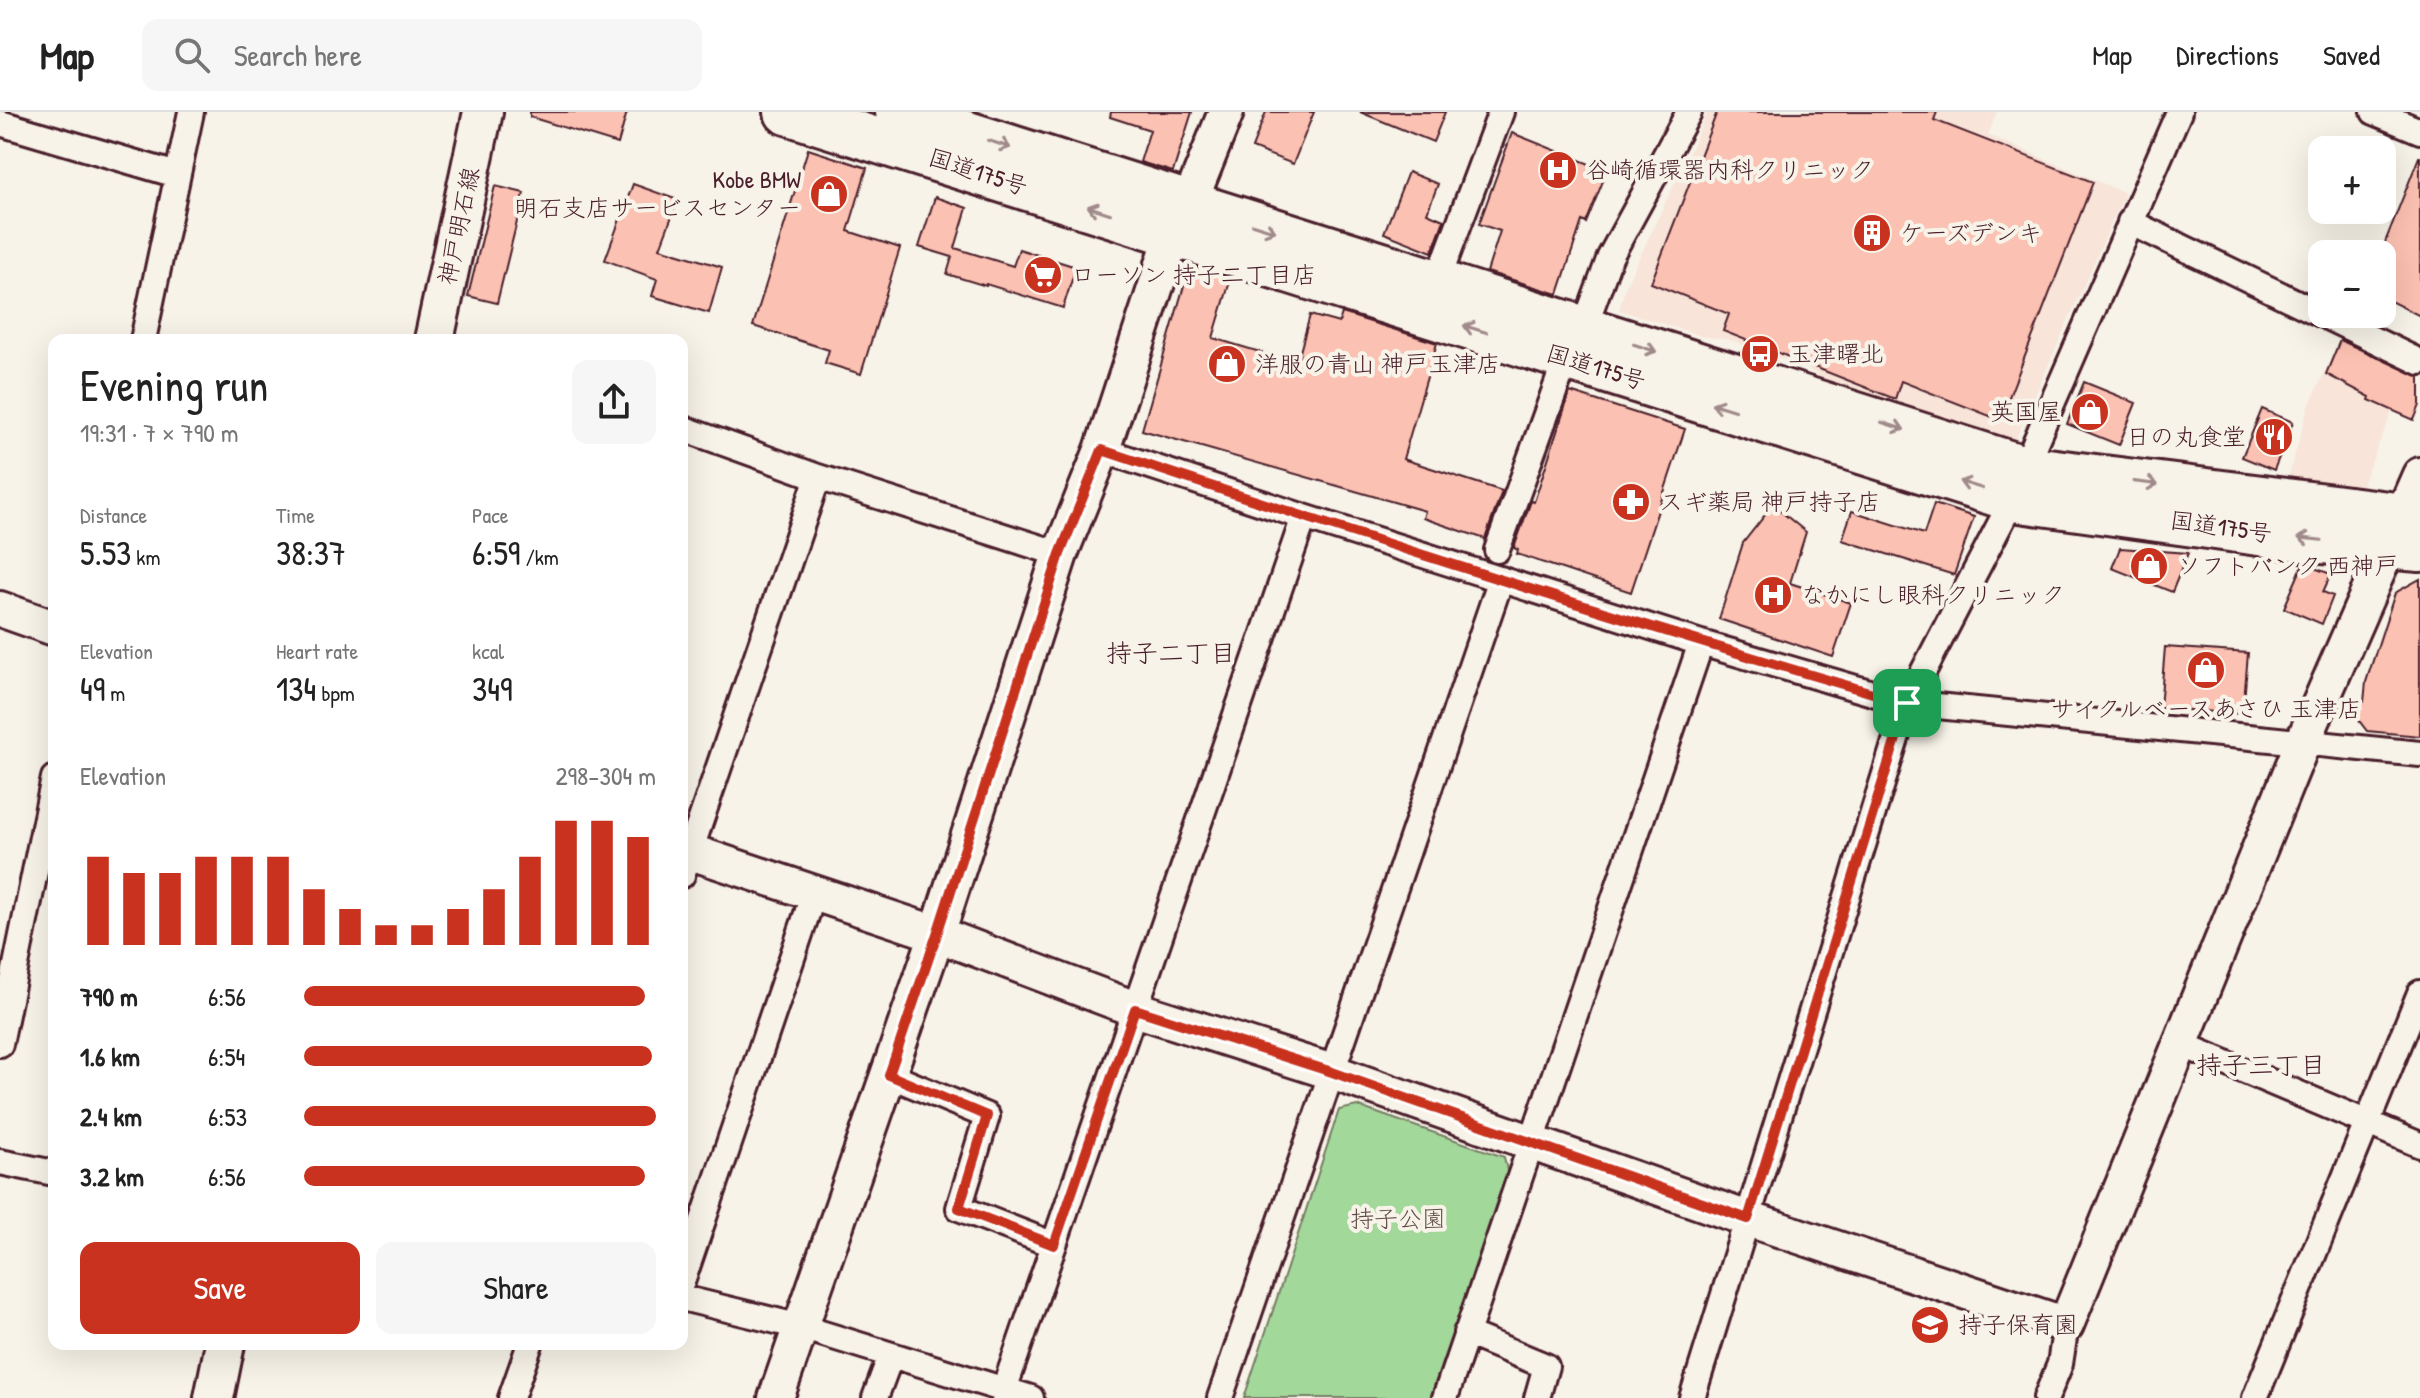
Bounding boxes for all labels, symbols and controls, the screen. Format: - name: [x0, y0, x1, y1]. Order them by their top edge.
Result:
- search box: [142, 19, 702, 91]
- text: Map: [40, 29, 94, 81]
- icon: search: [170, 33, 214, 77]
- text: Search here: [234, 35, 362, 75]
- text: Map: [2092, 36, 2132, 74]
- text: Directions: [2176, 36, 2279, 74]
- text: Saved: [2323, 36, 2380, 74]
- map controls: [2308, 136, 2396, 328]
- button: +: [2308, 136, 2396, 224]
- one-way arrow: [985, 137, 1011, 152]
- street label: 国道175号: [925, 140, 1032, 202]
- hospital icon: 谷崎循環器内科クリニック: [1537, 149, 1579, 191]
- place label: 谷崎循環器内科クリニック: [1586, 153, 1874, 185]
- place label: Kobe BMW 明石支店サービスセンター: [514, 163, 801, 223]
- street label: 神戸明石線: [430, 164, 486, 288]
- shop icon: Kobe BMW 明石支店サービスセンター: [808, 173, 850, 215]
- one-way arrow: [1086, 202, 1111, 217]
- building icon: ケーズデンキ: [1851, 212, 1893, 254]
- place label: ケーズデンキ: [1900, 216, 2042, 248]
- one-way arrow: [1250, 221, 1276, 236]
- button: −: [2308, 240, 2396, 328]
- supermarket icon: ローソン 持子二丁目店: [1022, 254, 1064, 296]
- place label: ローソン 持子二丁目店: [1071, 258, 1317, 290]
- one-way arrow: [1462, 321, 1488, 336]
- bus stop icon: 玉津曙北: [1739, 333, 1781, 375]
- street label: 国道175号: [1542, 336, 1650, 396]
- place label: 玉津曙北: [1788, 337, 1884, 369]
- one-way arrow: [1632, 341, 1658, 356]
- shop icon: 洋服の青山 神戸玉津店: [1206, 343, 1248, 385]
- place label: 洋服の青山 神戸玉津店: [1255, 347, 1501, 379]
- text: Evening run: [80, 355, 268, 415]
- button: share: [572, 360, 656, 444]
- shop icon: 英国屋: [2069, 391, 2111, 433]
- place label: 英国屋: [1990, 395, 2062, 427]
- one-way arrow: [1710, 399, 1736, 414]
- text: 19:31 · 7 × 790 m: [80, 415, 239, 450]
- restaurant icon: 日の丸食堂: [2253, 416, 2295, 458]
- one-way arrow: [1880, 420, 1905, 435]
- place label: 日の丸食堂: [2126, 420, 2246, 452]
- one-way arrow: [2133, 476, 2158, 491]
- one-way arrow: [1958, 477, 1984, 492]
- pharmacy icon: スギ薬局 神戸持子店: [1610, 481, 1652, 523]
- place label: スギ薬局 神戸持子店: [1659, 485, 1881, 517]
- text: Distance: [80, 500, 147, 530]
- text: Time: [276, 500, 315, 530]
- text: Pace: [472, 500, 509, 530]
- street label: 国道175号: [2168, 503, 2274, 549]
- text: 5.53: [80, 530, 131, 576]
- text: 38:37: [276, 530, 346, 576]
- text: 6:59: [472, 530, 520, 576]
- one-way arrow: [2297, 532, 2324, 547]
- text: km: [131, 542, 160, 572]
- text: /km: [520, 542, 559, 572]
- shop icon: ソフトバンク 西神戸: [2128, 545, 2170, 587]
- place label: ソフトバンク 西神戸: [2177, 549, 2399, 581]
- hospital icon: なかにし眼科クリニック: [1752, 574, 1794, 616]
- place label: なかにし眼科クリニック: [1801, 578, 2065, 610]
- district label: 持子二丁目: [1106, 635, 1236, 670]
- text: Elevation: [80, 636, 153, 666]
- text: Heart rate: [276, 636, 358, 666]
- text: kcal: [472, 636, 504, 666]
- shop icon: サイクルベースあさひ 玉津店: [2185, 649, 2227, 691]
- text: 49: [80, 666, 105, 712]
- text: 134: [276, 666, 316, 712]
- text: 349: [472, 666, 512, 712]
- pin: [1873, 669, 1941, 737]
- text: m: [105, 678, 125, 708]
- text: bpm: [316, 678, 355, 708]
- icon: arrive: [1885, 681, 1929, 725]
- place label: サイクルベースあさひ 玉津店: [2051, 692, 2361, 724]
- text: Elevation: [80, 758, 166, 793]
- text: 298–304 m: [555, 758, 656, 793]
- text: 790 m: [80, 979, 138, 1014]
- text: 6:56: [208, 979, 246, 1014]
- text: 1.6 km: [80, 1039, 140, 1074]
- text: 6:54: [208, 1039, 245, 1074]
- district label: 持子三丁目: [2196, 1047, 2326, 1082]
- text: 2.4 km: [80, 1099, 142, 1134]
- text: 6:53: [208, 1099, 247, 1134]
- text: 3.2 km: [80, 1159, 144, 1194]
- text: 6:56: [208, 1159, 246, 1194]
- park label: 持子公園: [1350, 1202, 1446, 1234]
- button: Save: [80, 1242, 360, 1334]
- button: Share: [376, 1242, 656, 1334]
- school or university icon: 持子保育園: [1909, 1304, 1951, 1346]
- place label: 持子保育園: [1958, 1308, 2078, 1340]

